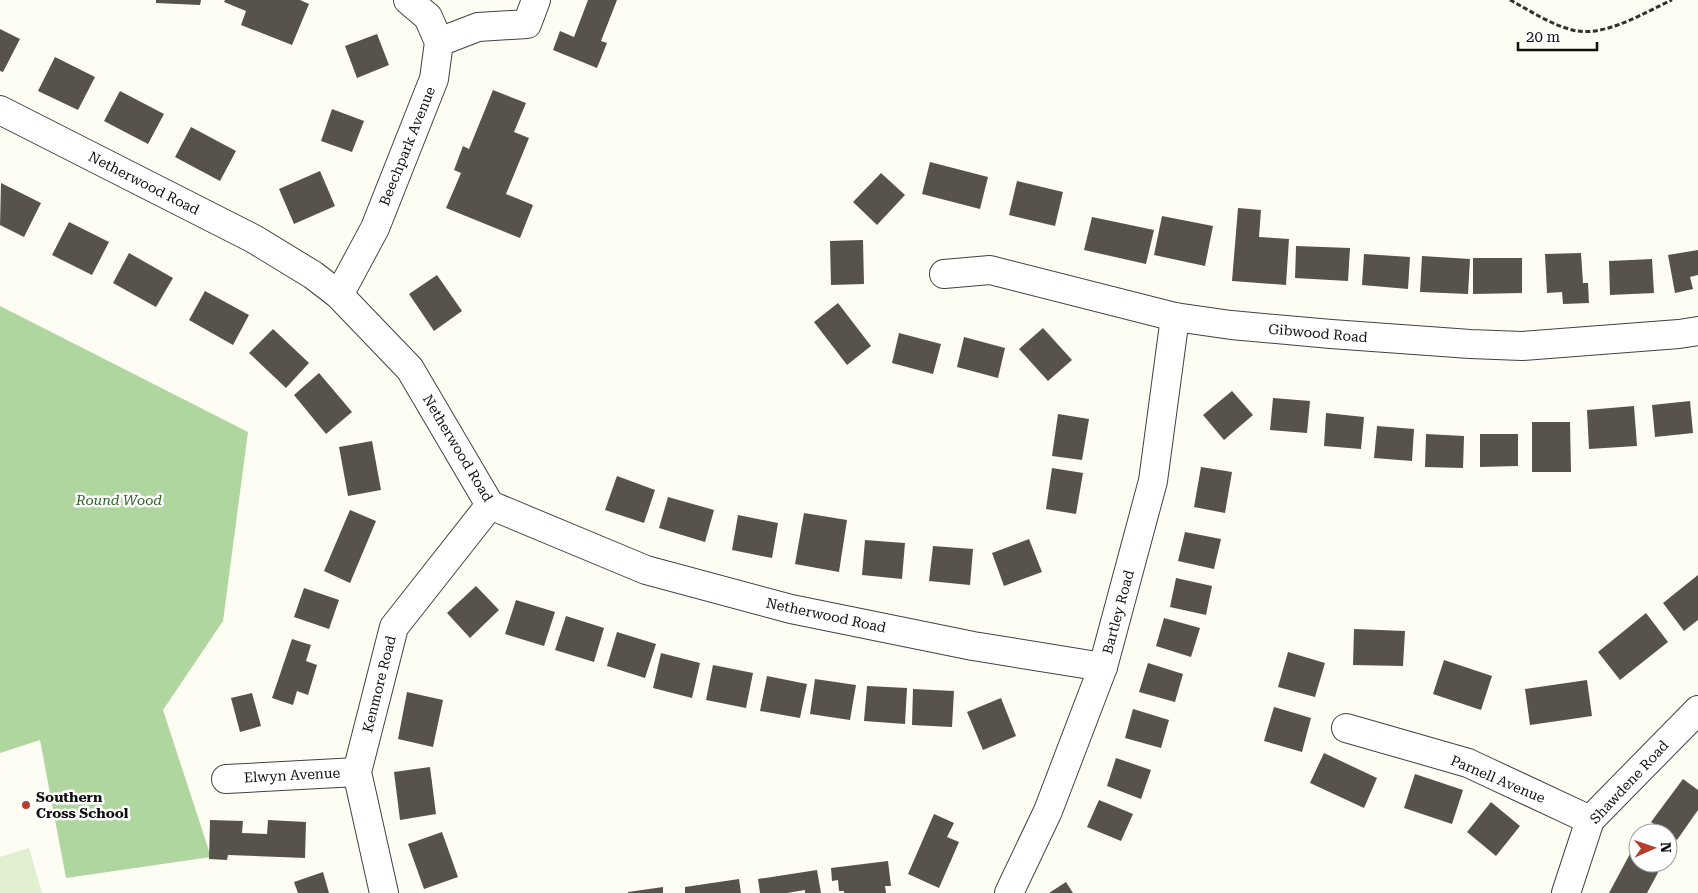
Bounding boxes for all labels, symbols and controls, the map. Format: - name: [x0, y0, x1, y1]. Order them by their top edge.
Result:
- scale bar: [1518, 20, 1597, 52]
- text: 20 m: [1526, 28, 1561, 46]
- street label: Beechpark Avenue: [376, 84, 438, 208]
- street label: Netherwood Road: [86, 148, 202, 218]
- street label: Gibwood Road: [1268, 321, 1368, 345]
- street label: Netherwood Road: [420, 392, 496, 504]
- park label: Round Wood: [75, 492, 162, 508]
- street label: Bartley Road: [1099, 568, 1137, 656]
- street label: Netherwood Road: [765, 594, 887, 636]
- street label: Kenmore Road: [359, 634, 399, 734]
- street label: Shawdene Road: [1586, 737, 1672, 827]
- street label: Parnell Avenue: [1448, 752, 1548, 806]
- street label: Elwyn Avenue: [244, 764, 341, 786]
- place label: Southern Cross School: [36, 789, 129, 821]
- marker: Southern Cross School: [20, 799, 32, 811]
- north arrow: [1628, 823, 1678, 873]
- text: N: [1658, 842, 1674, 853]

